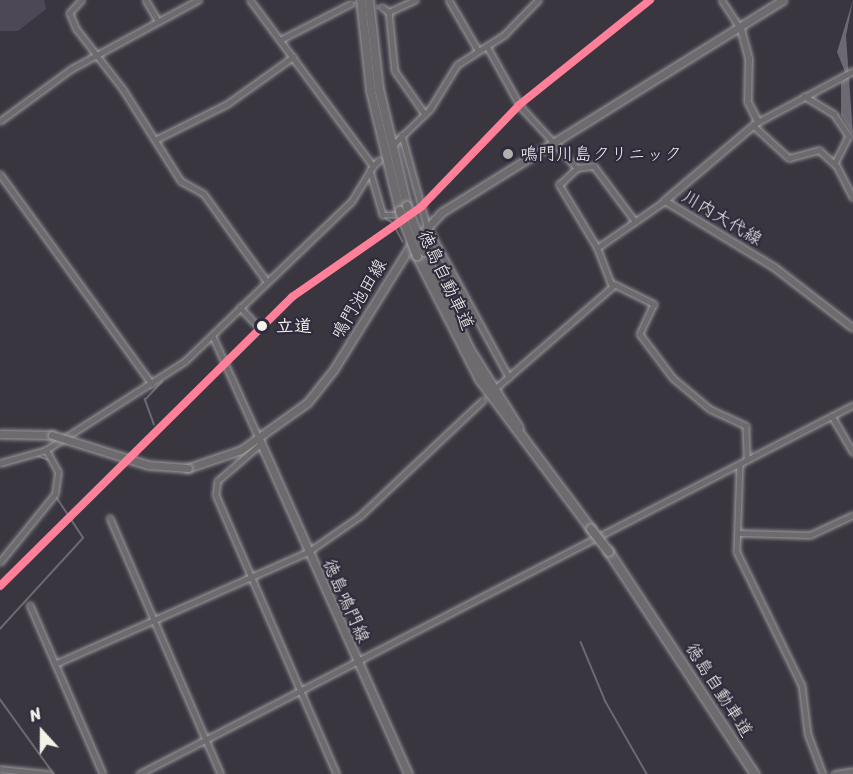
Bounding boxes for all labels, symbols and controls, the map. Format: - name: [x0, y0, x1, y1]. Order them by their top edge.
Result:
- place label: 鳴門川島クリニック: [520, 143, 682, 165]
- marker: 鳴門川島クリニック: [501, 147, 515, 161]
- street label: 川内大代線: [678, 186, 766, 250]
- street label: 徳島自動車道: [413, 226, 479, 334]
- street label: 鳴門池田線: [327, 255, 391, 343]
- place label: 立道: [276, 315, 312, 337]
- marker: 立道: [253, 317, 271, 335]
- street label: 徳島鳴門線: [318, 555, 374, 647]
- street label: 徳島自動車道: [681, 639, 757, 741]
- text: N: [25, 699, 46, 730]
- north arrow: [12, 702, 72, 762]

